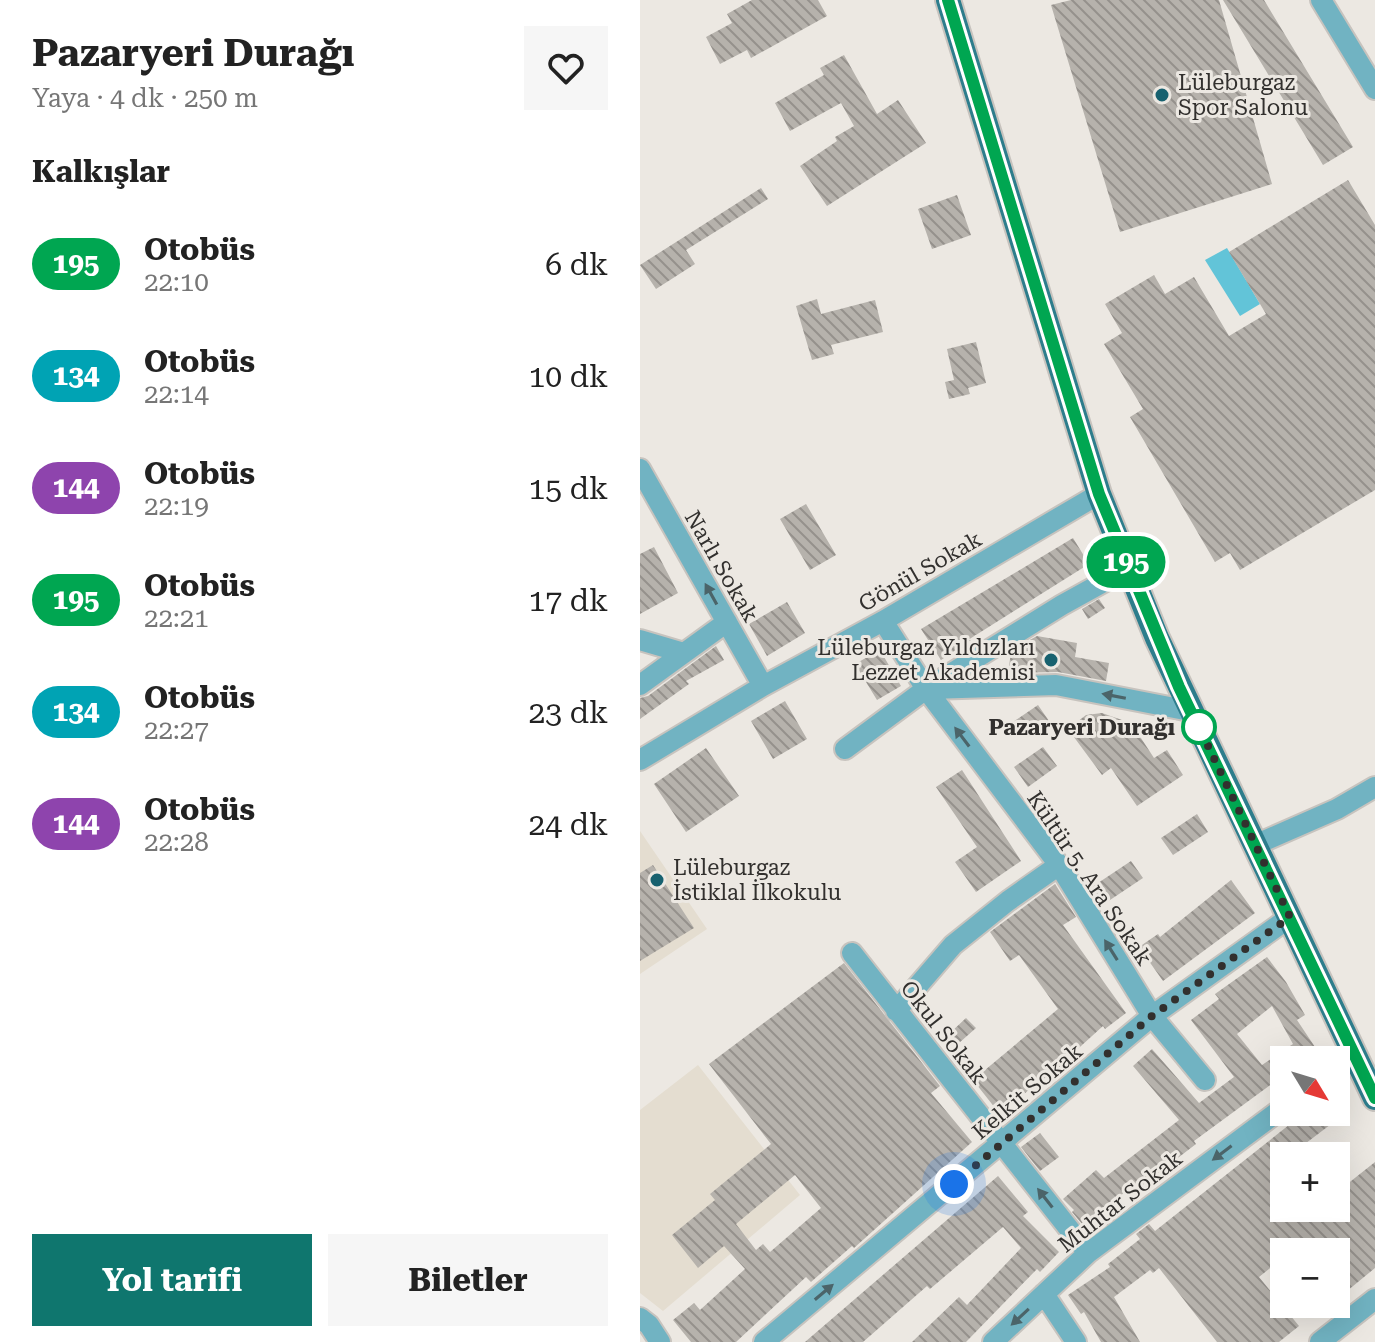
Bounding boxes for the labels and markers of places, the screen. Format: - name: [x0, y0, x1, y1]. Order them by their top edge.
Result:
- place label: Lüleburgaz Spor Salonu: [1178, 70, 1308, 120]
- marker: Lüleburgaz Spor Salonu: [1153, 86, 1171, 104]
- place label: Lüleburgaz Yıldızları Lezzet Akademisi: [817, 635, 1035, 685]
- marker: Lüleburgaz Yıldızları Lezzet Akademisi: [1042, 651, 1060, 669]
- marker: Pazaryeri Durağı: [1182, 710, 1216, 744]
- place label: Pazaryeri Durağı: [988, 715, 1175, 740]
- place label: Lüleburgaz İstiklal İlkokulu: [673, 855, 842, 905]
- marker: Lüleburgaz İstiklal İlkokulu: [648, 871, 666, 889]

